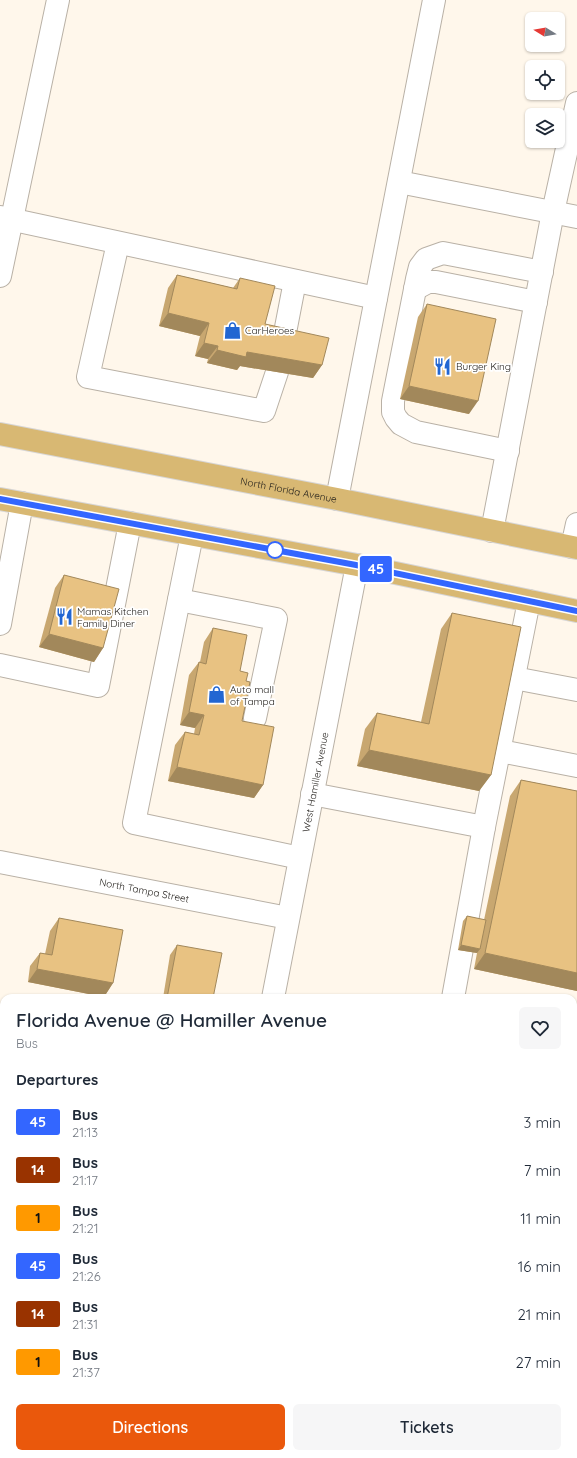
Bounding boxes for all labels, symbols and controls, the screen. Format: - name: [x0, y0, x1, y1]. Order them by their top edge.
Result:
- north arrow: [525, 12, 565, 52]
- map controls: [525, 12, 565, 148]
- button: locate: [525, 60, 565, 100]
- button: layers: [525, 108, 565, 148]
- shop icon: CarHeroes: [222, 320, 242, 340]
- place label: CarHeroes: [245, 324, 295, 337]
- restaurant icon: Burger King: [433, 356, 453, 376]
- place label: Burger King: [456, 360, 511, 373]
- street label: North Florida Avenue: [239, 474, 338, 505]
- unlabelled marker: [266, 541, 284, 559]
- line badge: 45: [358, 556, 394, 582]
- text: 45: [368, 560, 384, 578]
- place label: Mamas Kitchen Family Diner: [77, 605, 148, 630]
- restaurant icon: Mamas Kitchen Family Diner: [54, 607, 74, 627]
- place label: Auto mall of Tampa: [230, 683, 275, 708]
- shop icon: Auto mall of Tampa: [207, 685, 227, 705]
- street label: West Hamiller Avenue: [299, 731, 331, 833]
- street label: North Tampa Street: [98, 875, 191, 905]
- button: heart: [519, 1007, 561, 1049]
- text: Florida Avenue @ Hamiller Avenue: [16, 1008, 327, 1032]
- text: Bus: [16, 1035, 38, 1051]
- text: Departures: [16, 1070, 98, 1089]
- text: Bus: [72, 1105, 98, 1124]
- text: 45: [30, 1113, 46, 1131]
- text: 3 min: [523, 1113, 561, 1132]
- text: 21:13: [72, 1124, 98, 1140]
- text: Bus: [72, 1153, 98, 1172]
- text: 14: [31, 1161, 45, 1179]
- text: 7 min: [524, 1161, 561, 1180]
- text: 21:17: [72, 1172, 98, 1188]
- text: Bus: [72, 1201, 98, 1220]
- text: 1: [35, 1209, 41, 1227]
- text: 11 min: [520, 1209, 561, 1228]
- text: 21:21: [72, 1220, 98, 1236]
- text: Bus: [72, 1249, 98, 1268]
- text: 45: [30, 1257, 46, 1275]
- text: 16 min: [518, 1257, 561, 1276]
- text: 21:26: [72, 1268, 101, 1284]
- text: Bus: [72, 1297, 98, 1316]
- text: 14: [31, 1305, 45, 1323]
- text: 21 min: [517, 1305, 561, 1324]
- text: 21:31: [72, 1316, 98, 1332]
- text: Bus: [72, 1345, 98, 1364]
- text: 1: [35, 1353, 41, 1371]
- text: 27 min: [516, 1353, 561, 1372]
- text: 21:37: [72, 1364, 100, 1380]
- button: Directions: [16, 1404, 285, 1450]
- button: Tickets: [293, 1404, 561, 1450]

